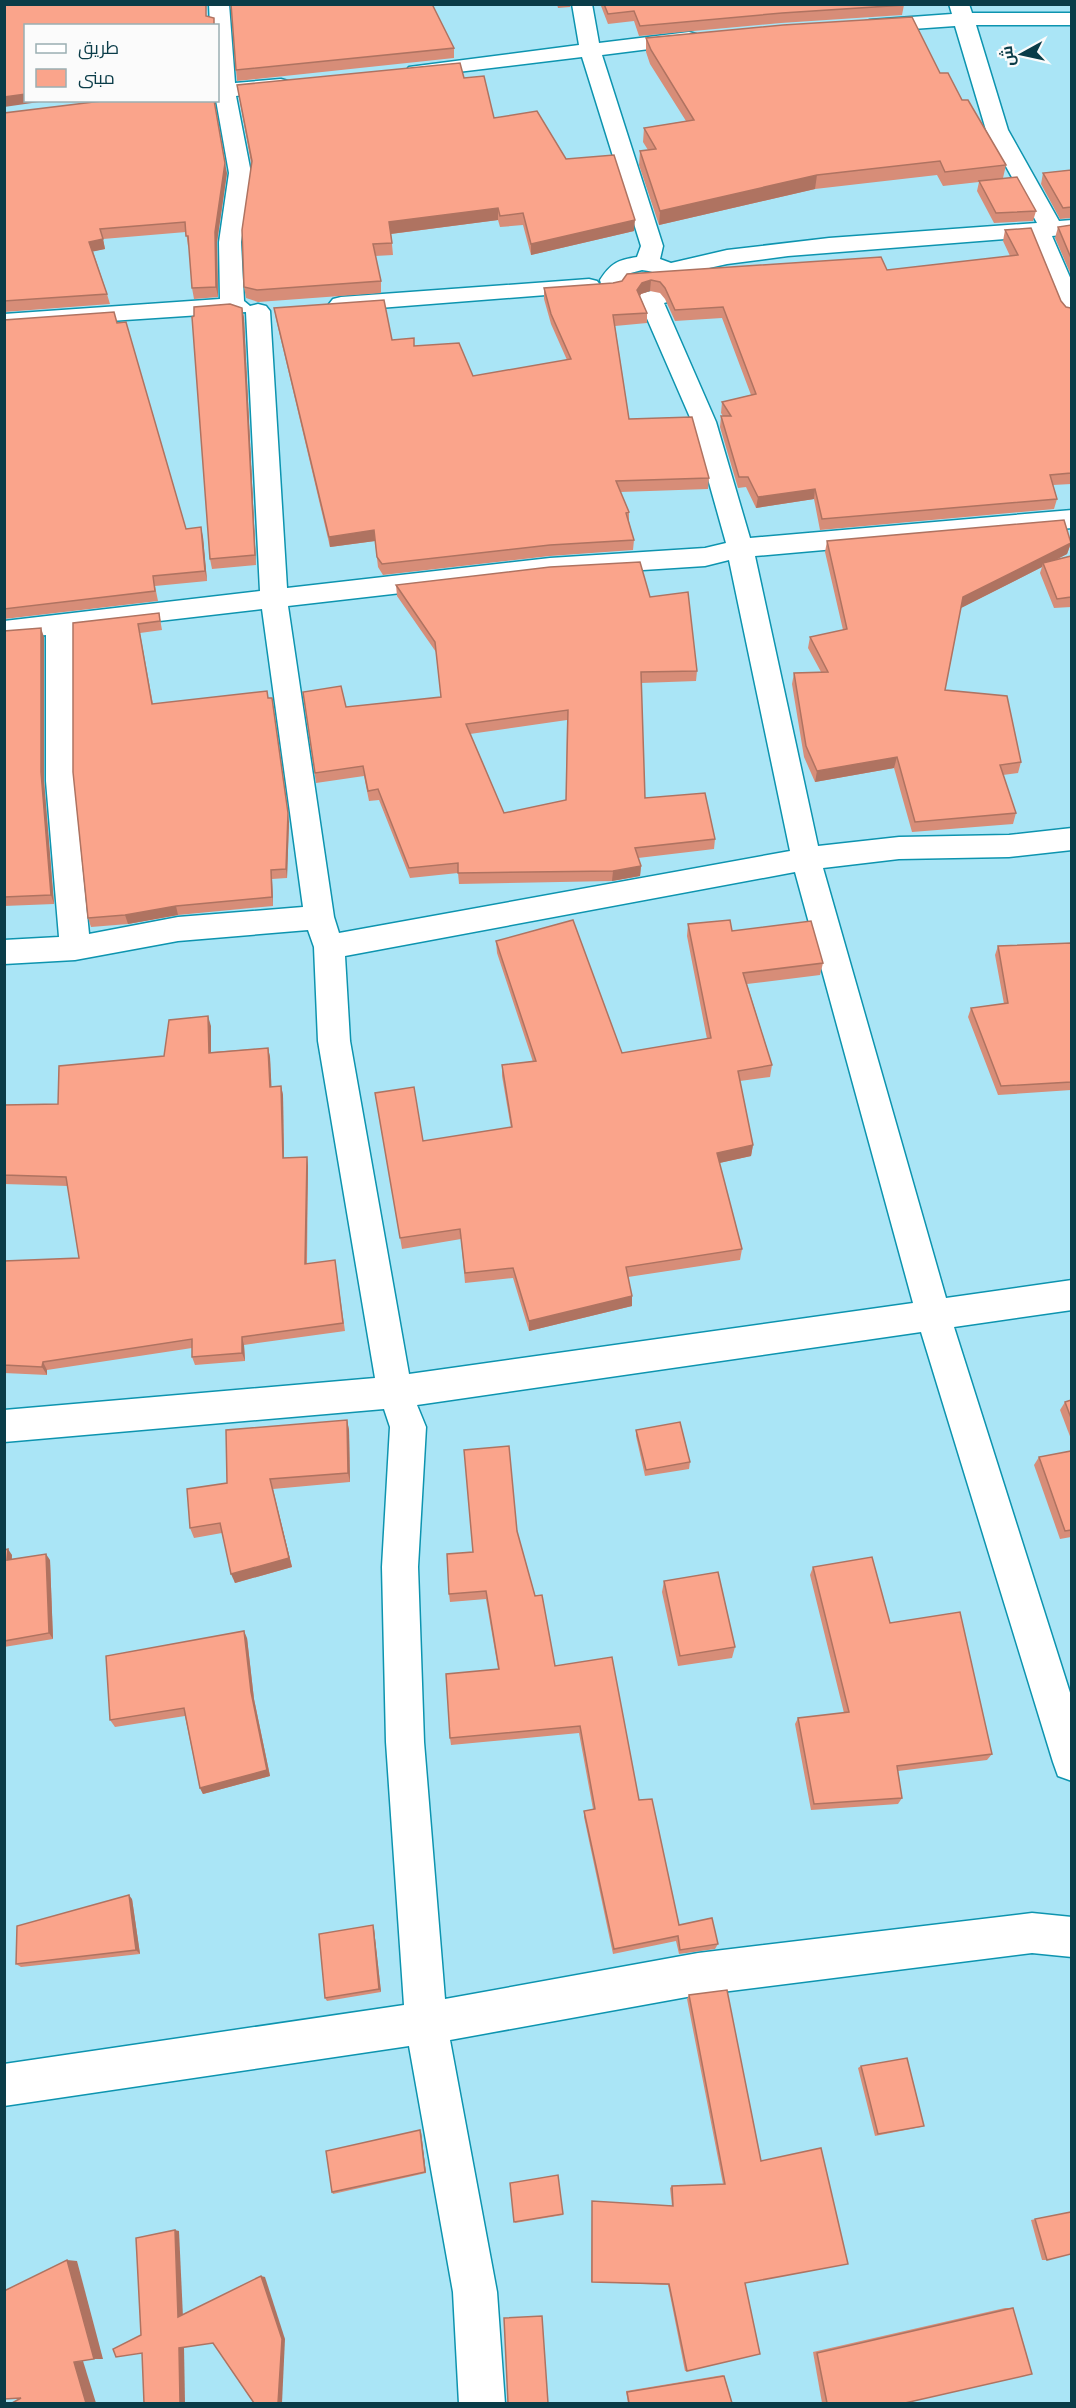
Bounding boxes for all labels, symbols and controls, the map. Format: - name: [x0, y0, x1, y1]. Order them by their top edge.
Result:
- legend: [24, 24, 219, 102]
- north arrow: [992, 24, 1052, 84]
- text: طريق: [78, 38, 119, 61]
- text: ش: [998, 44, 1020, 67]
- text: مبنى: [78, 68, 115, 91]

